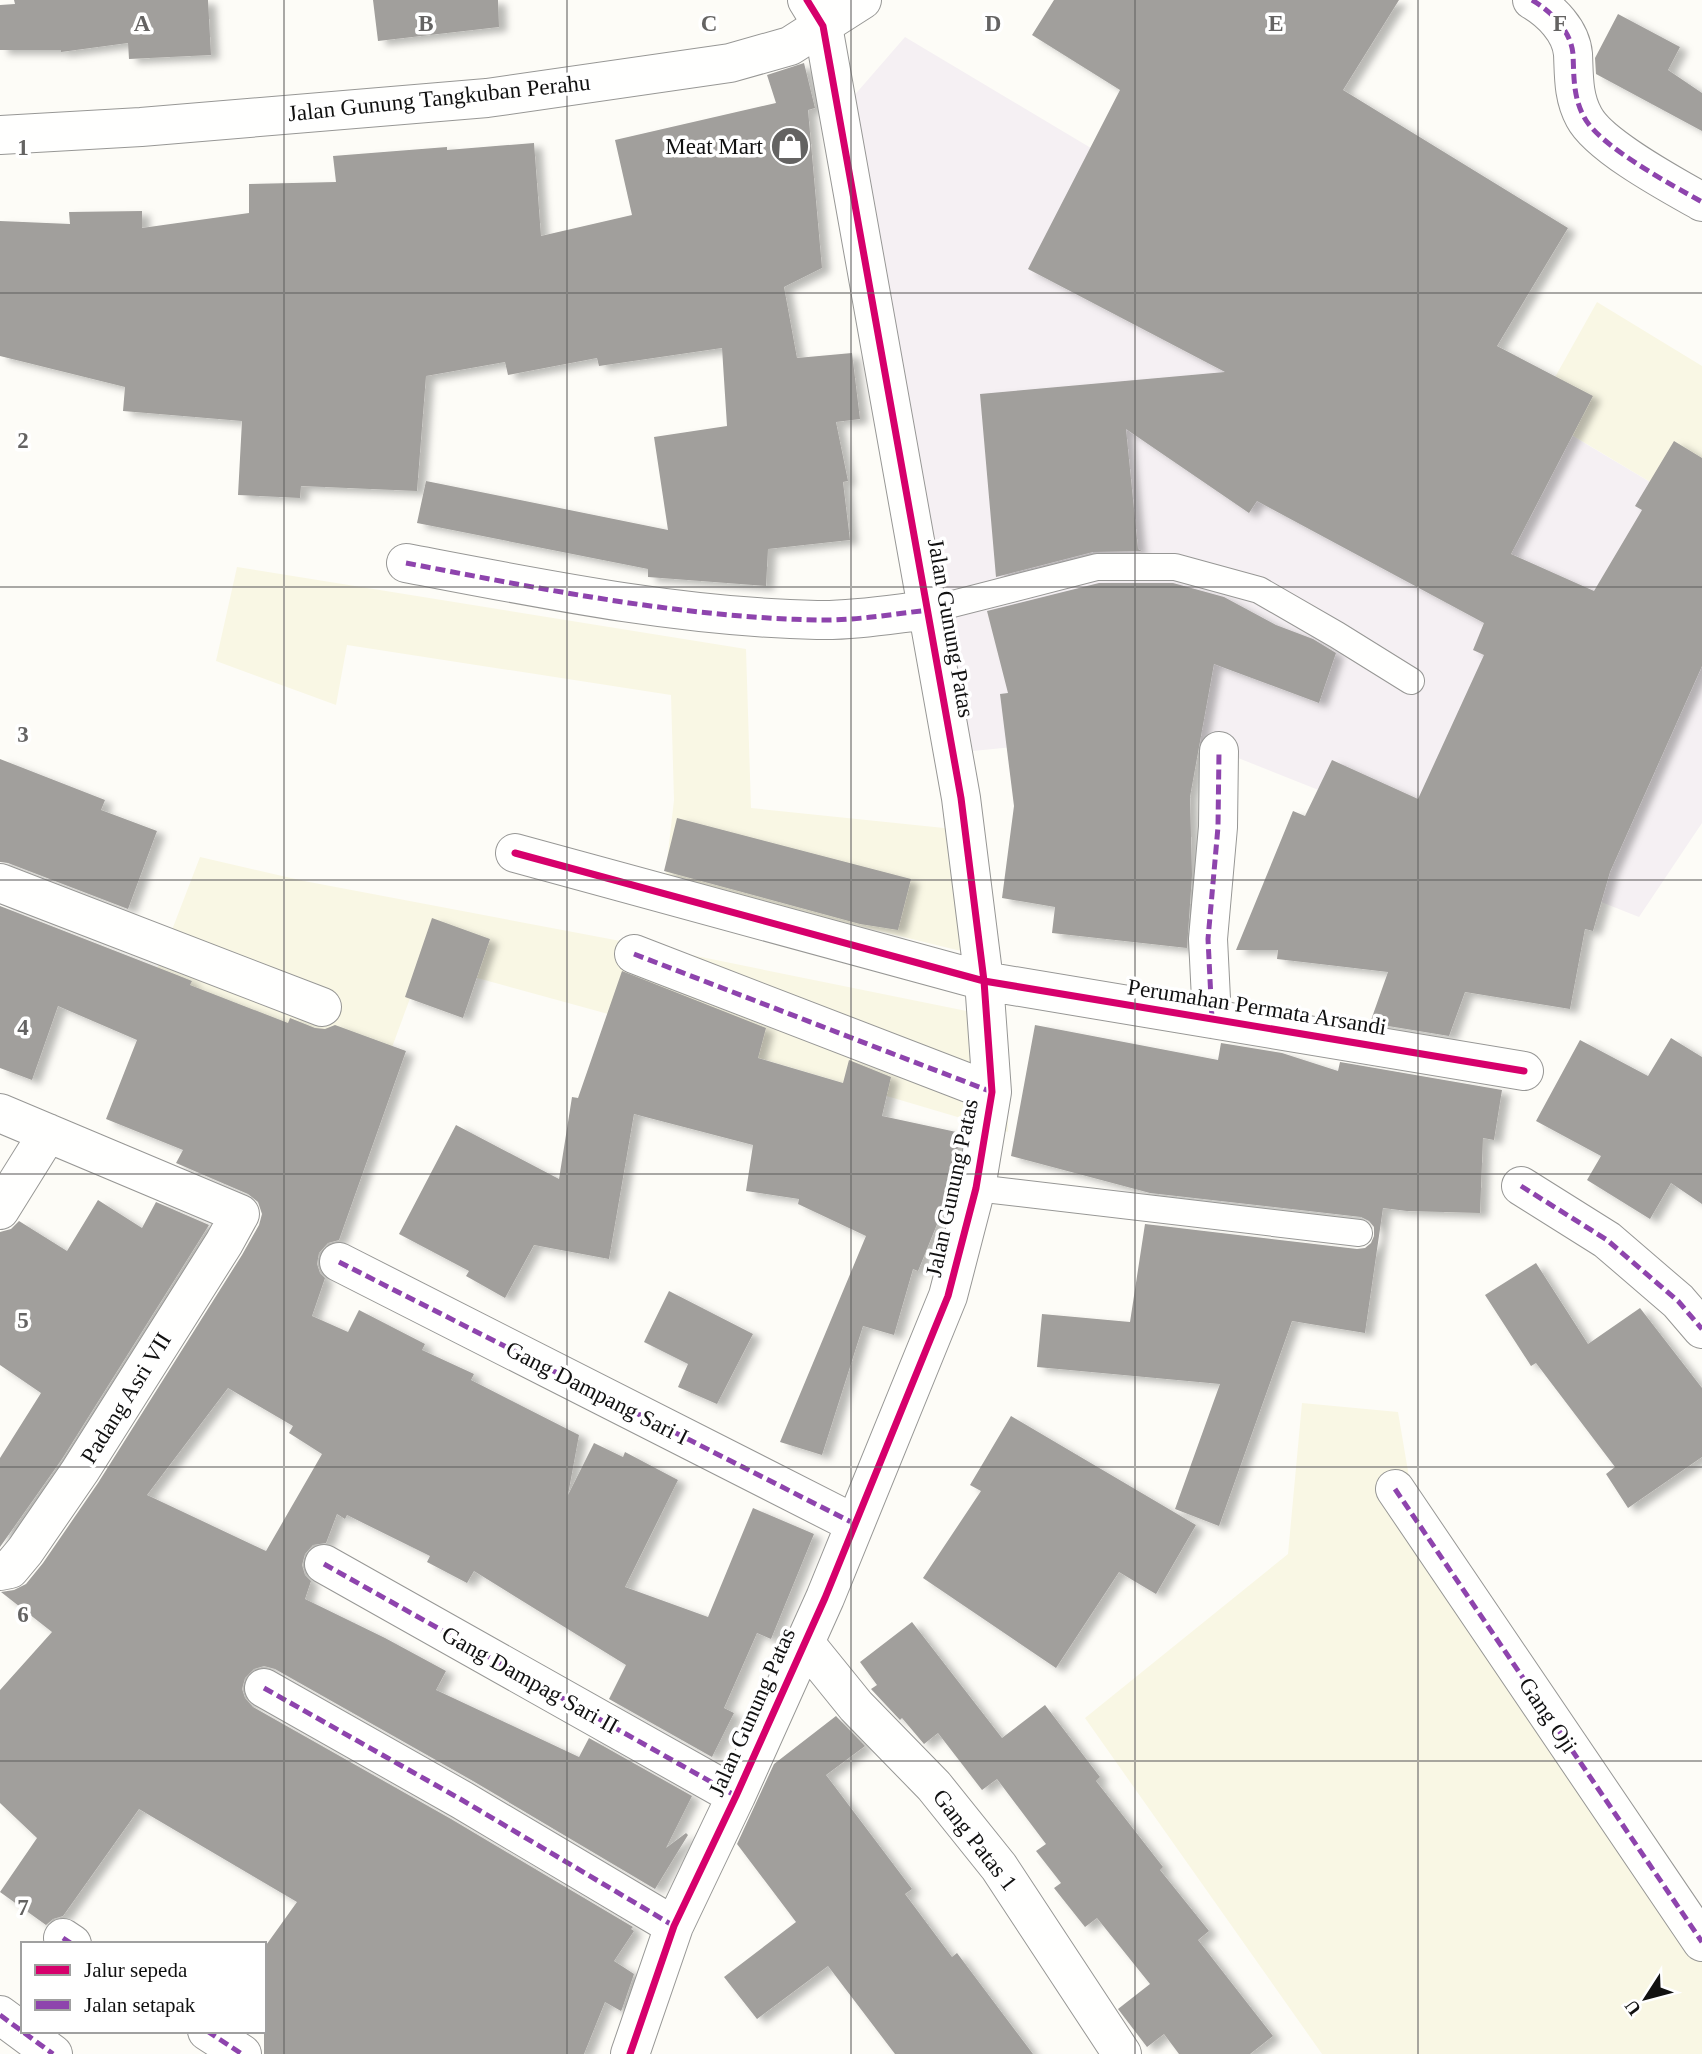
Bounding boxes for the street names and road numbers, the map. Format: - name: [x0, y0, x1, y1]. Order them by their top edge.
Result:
- street label: Jalan Gunung Tangkuban Perahu: [287, 70, 592, 126]
- street label: Jalan Gunung Patas: [923, 536, 979, 720]
- street label: Perumahan Permata Arsandi: [1126, 974, 1388, 1040]
- street label: Jalan Gunung Patas: [921, 1097, 983, 1279]
- street label: Padang Asri VII: [76, 1328, 176, 1468]
- street label: Gang Dampang Sari I: [502, 1336, 692, 1450]
- street label: Gang Dampag Sari II: [438, 1621, 622, 1739]
- street label: Jalan Gunung Patas: [704, 1624, 800, 1800]
- street label: Gang Oji: [1514, 1673, 1582, 1757]
- street label: Gang Patas 1: [928, 1784, 1022, 1896]

